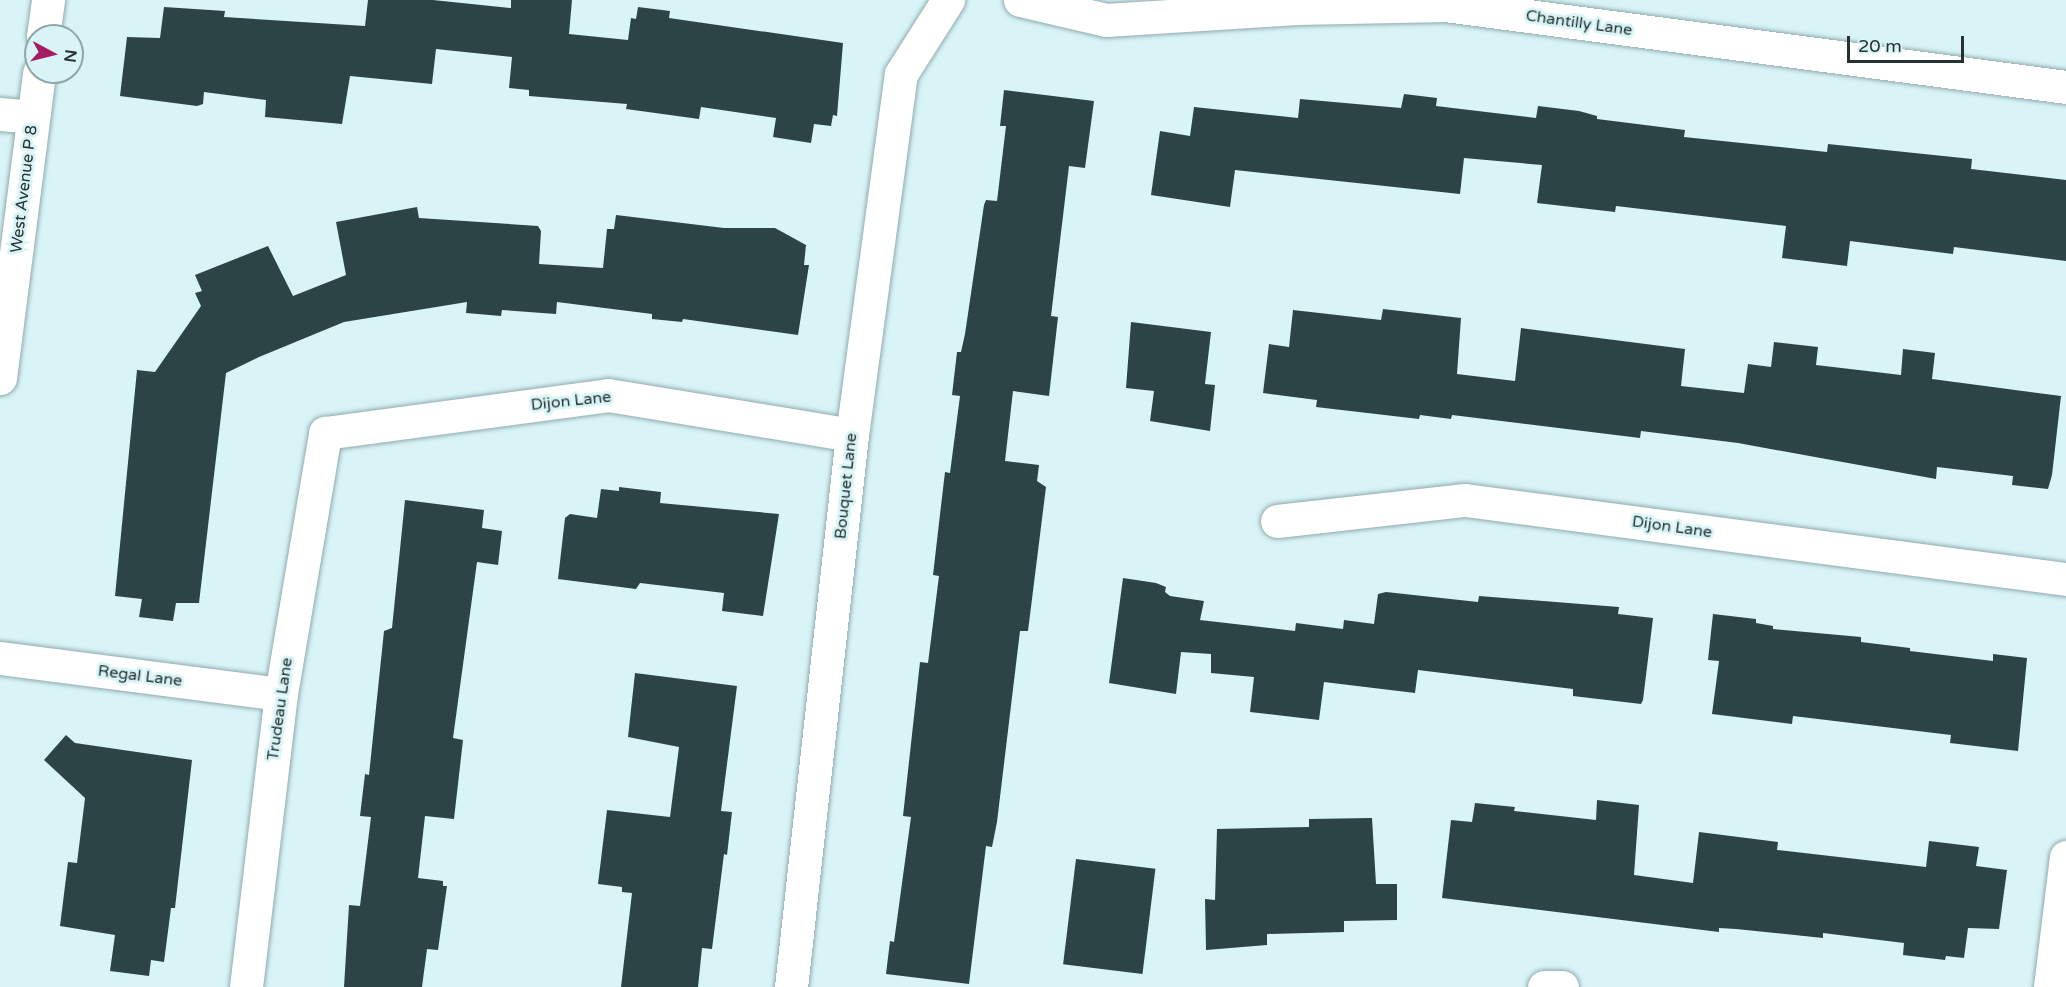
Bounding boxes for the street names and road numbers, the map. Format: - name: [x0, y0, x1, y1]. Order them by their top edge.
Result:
- street label: Chantilly Lane: [1525, 6, 1633, 40]
- street label: West Avenue P 8: [7, 124, 41, 254]
- street label: Dijon Lane: [530, 387, 612, 415]
- street label: Bouquet Lane: [831, 432, 861, 540]
- street label: Dijon Lane: [1631, 512, 1713, 542]
- street label: Trudeau Lane: [263, 656, 297, 762]
- street label: Regal Lane: [97, 661, 183, 691]

